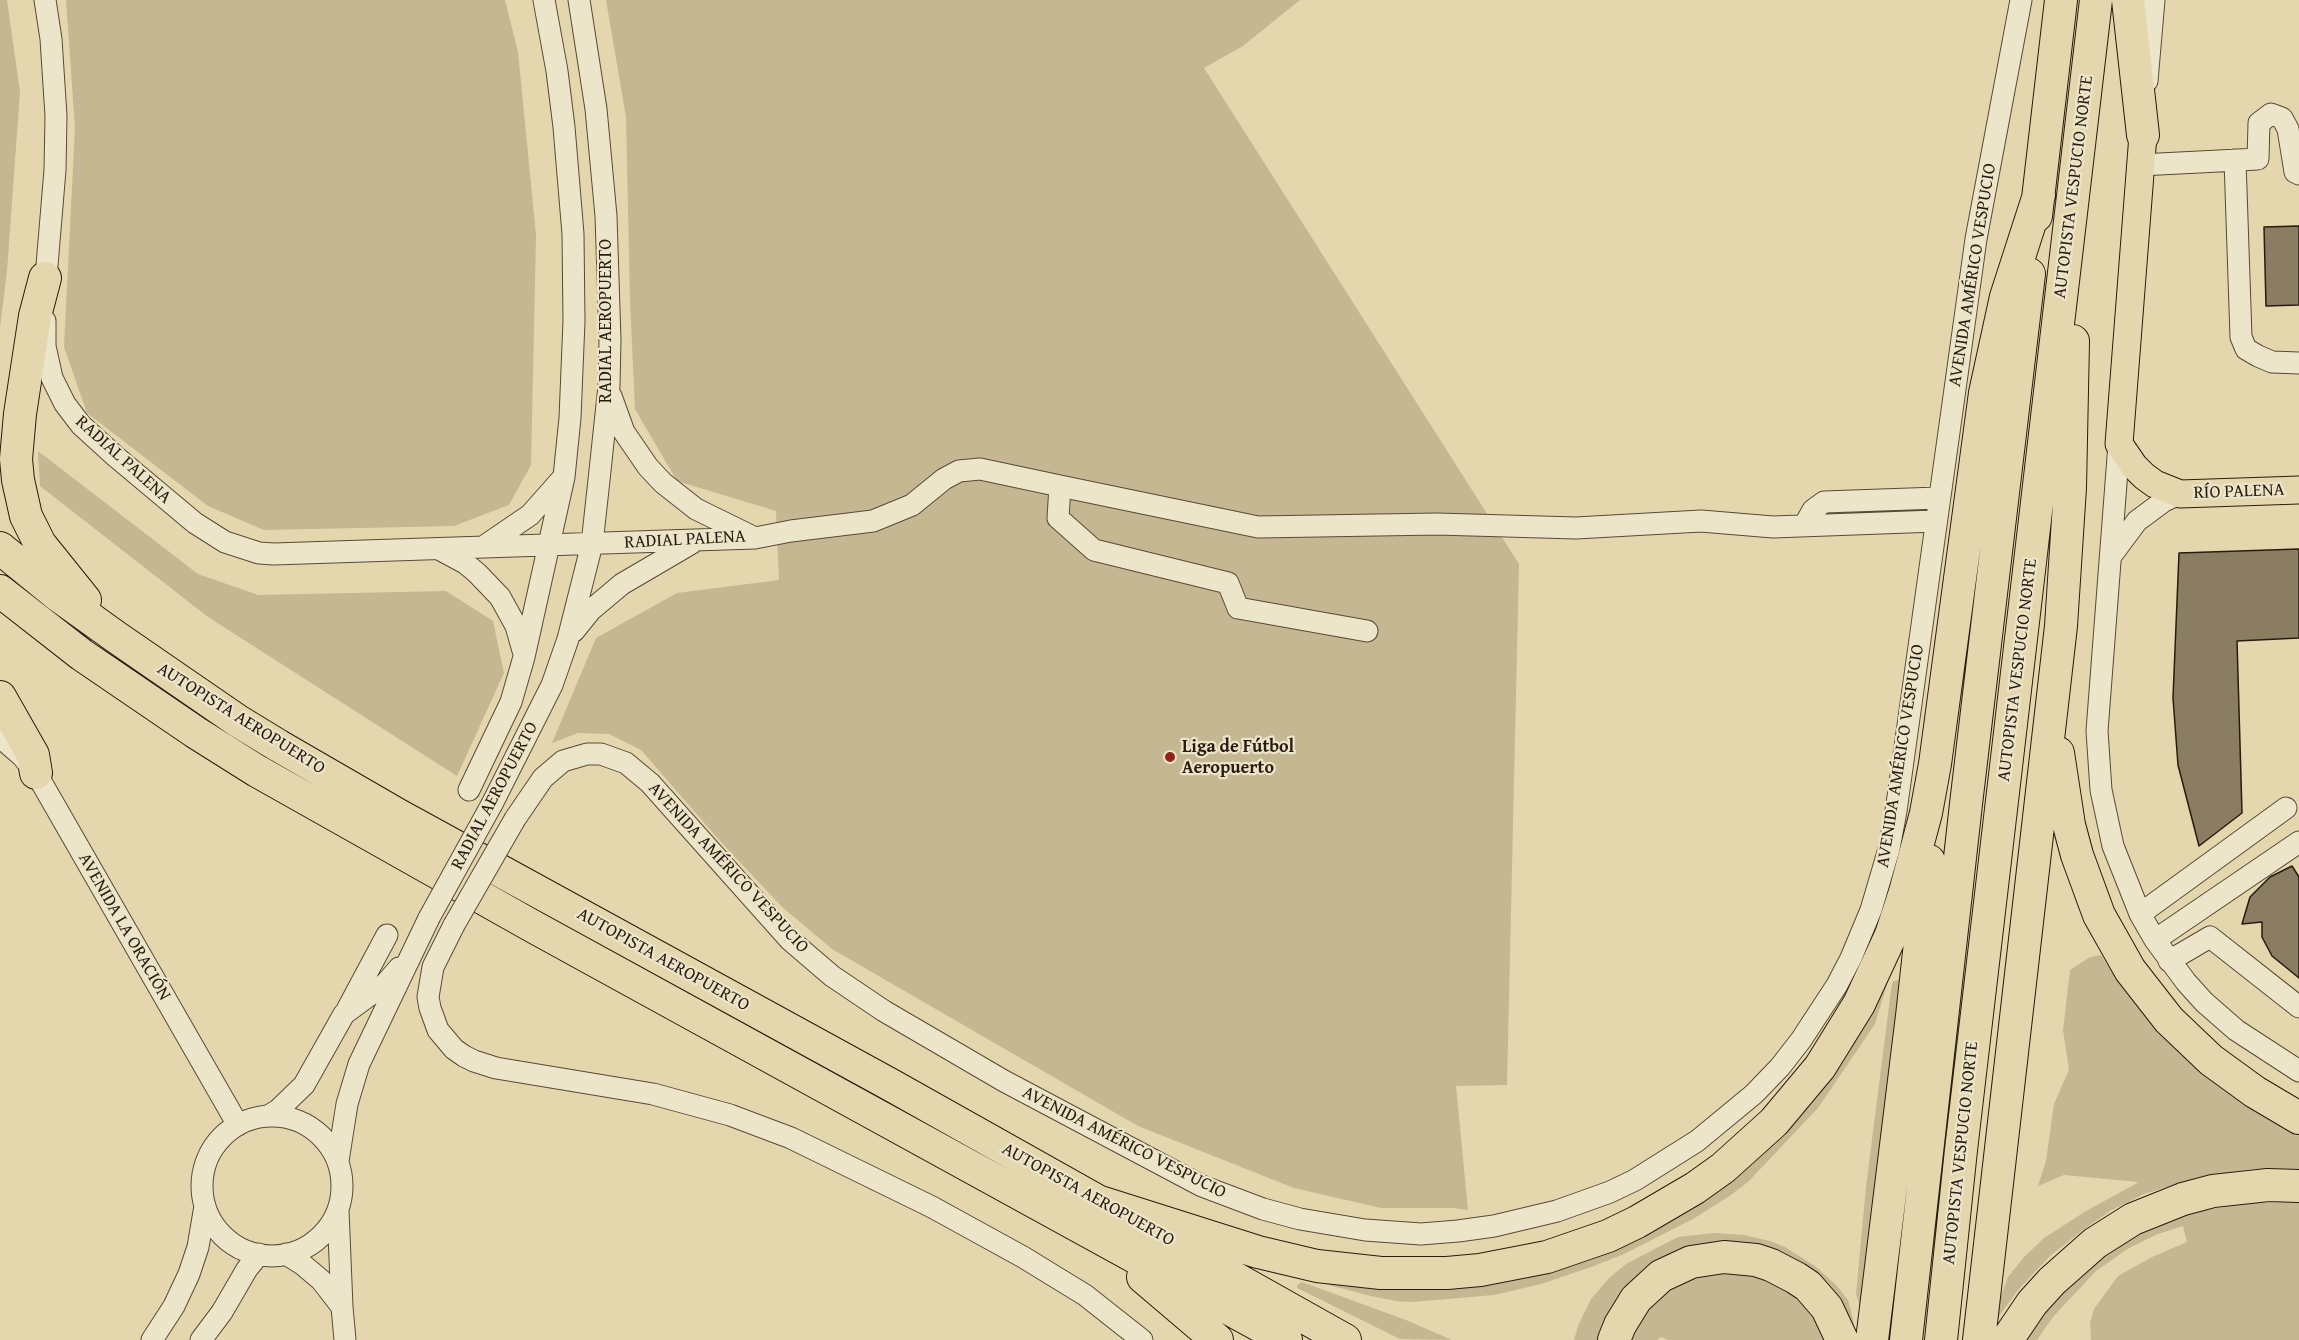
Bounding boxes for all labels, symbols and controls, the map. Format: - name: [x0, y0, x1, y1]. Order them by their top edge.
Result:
- street label: AUTOPISTA VESPUCIO NORTE: [2050, 74, 2098, 300]
- street label: AVENIDA AMÉRICO VESPUCIO: [1945, 162, 2001, 388]
- street label: RADIAL AEROPUERTO: [595, 239, 617, 403]
- street label: RADIAL PALENA: [71, 411, 175, 509]
- street label: RÍO PALENA: [2193, 480, 2285, 504]
- street label: RADIAL PALENA: [624, 526, 746, 554]
- street label: AUTOPISTA VESPUCIO NORTE: [1994, 557, 2042, 783]
- street label: AVENIDA AMÉRICO VESPUCIO: [1873, 643, 1929, 869]
- street label: AUTOPISTA AEROPUERTO: [153, 658, 329, 780]
- street label: RADIAL AEROPUERTO: [447, 718, 543, 874]
- place label: Liga de Fútbol Aeropuerto: [1182, 736, 1294, 778]
- marker: Liga de Fútbol Aeropuerto: [1163, 750, 1177, 764]
- street label: AVENIDA AMÉRICO VESPUCIO: [643, 778, 813, 958]
- street label: AVENIDA LA ORACIÓN: [73, 849, 175, 1005]
- street label: AUTOPISTA AEROPUERTO: [573, 904, 753, 1016]
- street label: AUTOPISTA VESPUCIO NORTE: [1939, 1040, 1983, 1266]
- street label: AVENIDA AMÉRICO VESPUCIO: [1018, 1082, 1230, 1204]
- street label: AUTOPISTA AEROPUERTO: [998, 1139, 1178, 1251]

